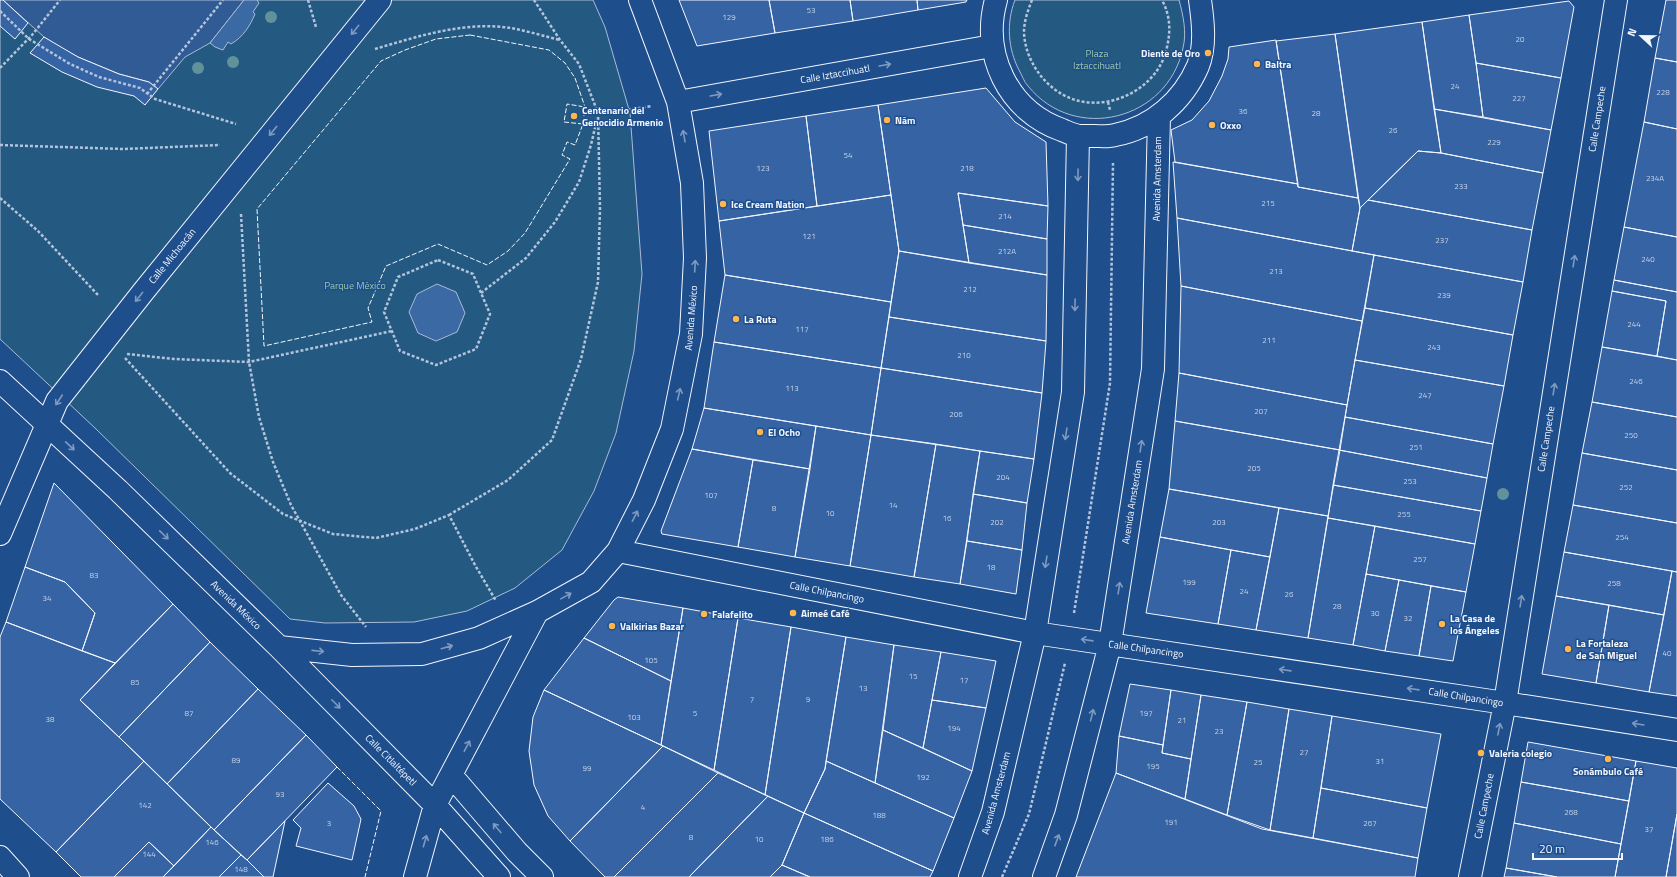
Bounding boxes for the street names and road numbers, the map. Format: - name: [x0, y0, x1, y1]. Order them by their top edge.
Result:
- street label: Calle Iztaccihuatl: [799, 61, 871, 87]
- street label: Calle Campeche: [1584, 85, 1610, 153]
- street label: Avenida Amsterdam: [1149, 136, 1165, 222]
- street label: Calle Michoacán: [145, 225, 199, 287]
- street label: Avenida México: [681, 285, 701, 351]
- street label: Calle Campeche: [1533, 405, 1559, 473]
- street label: Avenida Amsterdam: [1118, 459, 1146, 545]
- street label: Avenida México: [207, 577, 265, 633]
- street label: Calle Chilpancingo: [788, 577, 866, 607]
- street label: Calle Chilpancingo: [1108, 636, 1184, 662]
- street label: Calle Chilpancingo: [1427, 684, 1505, 710]
- street label: Calle Citlaltépetl: [362, 731, 420, 789]
- street label: Avenida Amsterdam: [978, 750, 1014, 836]
- street label: Calle Campeche: [1470, 772, 1498, 840]

